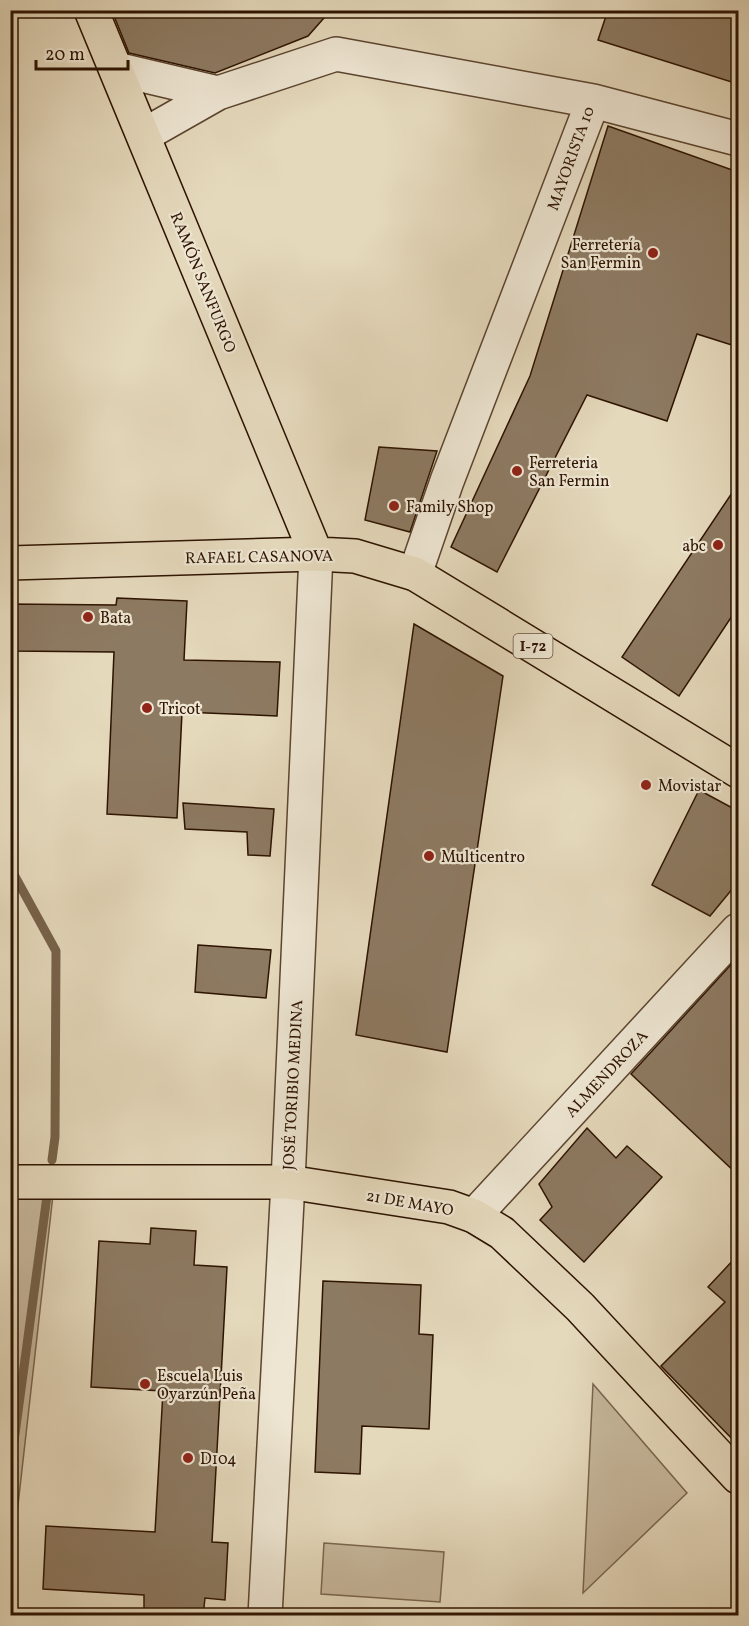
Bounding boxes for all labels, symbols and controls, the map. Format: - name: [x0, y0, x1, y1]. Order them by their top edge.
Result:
- scale bar: [36, 33, 128, 71]
- text: 20 m: [45, 43, 85, 68]
- street label: MAYORISTA 10: [543, 104, 601, 214]
- street label: RAMÓN SANFURGO: [164, 209, 241, 357]
- place label: Ferretería San Fermin: [560, 235, 641, 275]
- marker: Ferretería San Fermin: [646, 246, 660, 260]
- place label: Ferreteria San Fermin: [529, 453, 610, 493]
- marker: Ferreteria San Fermin: [510, 464, 524, 478]
- place label: Family Shop: [406, 497, 493, 519]
- marker: Family Shop: [387, 499, 401, 513]
- place label: abc: [682, 536, 706, 558]
- marker: abc: [711, 538, 725, 552]
- street label: RAFAEL CASANOVA: [185, 546, 333, 570]
- place label: Bata: [100, 608, 131, 630]
- marker: Bata: [81, 610, 95, 624]
- road number: I-72: [514, 634, 552, 658]
- place label: Tricot: [159, 699, 201, 721]
- marker: Tricot: [140, 701, 154, 715]
- place label: Movistar: [658, 776, 722, 798]
- marker: Movistar: [639, 778, 653, 792]
- place label: Multicentro: [441, 847, 525, 869]
- marker: Multicentro: [422, 849, 436, 863]
- street label: JOSÉ TORIBIO MEDINA: [279, 999, 309, 1171]
- street label: ALMENDROZA: [561, 1026, 654, 1123]
- street label: 21 DE MAYO: [364, 1185, 455, 1223]
- place label: Escuela Luis Oyarzún Peña: [157, 1366, 256, 1406]
- marker: Escuela Luis Oyarzún Peña: [138, 1377, 152, 1391]
- place label: D104: [200, 1449, 237, 1471]
- marker: D104: [181, 1451, 195, 1465]

